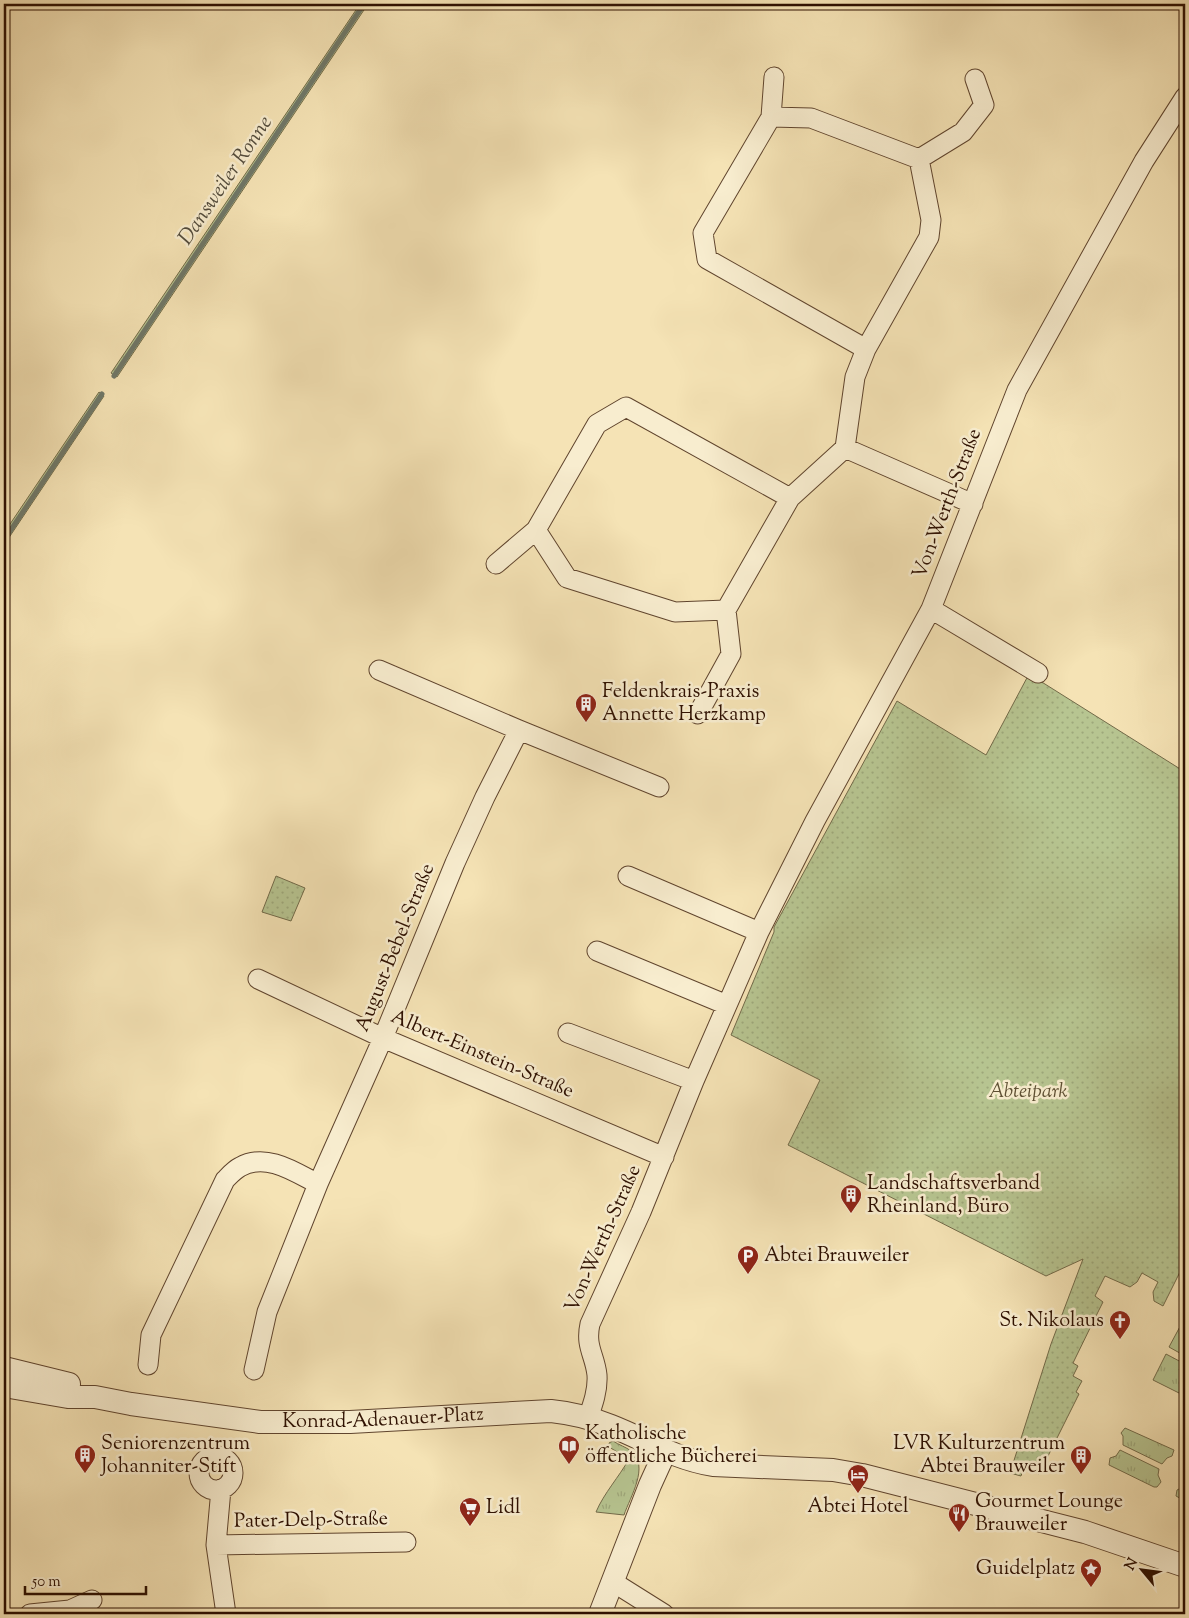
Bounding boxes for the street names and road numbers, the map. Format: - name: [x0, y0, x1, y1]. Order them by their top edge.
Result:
- street label: Von-Werth-Straße: [906, 425, 990, 583]
- street label: August-Bebel-Straße: [349, 859, 443, 1037]
- street label: Albert-Einstein-Straße: [386, 1003, 578, 1107]
- street label: Von-Werth-Straße: [558, 1161, 650, 1317]
- street label: Konrad-Adenauer-Platz: [282, 1400, 485, 1437]
- street label: Pater-Delp-Straße: [234, 1505, 388, 1537]

